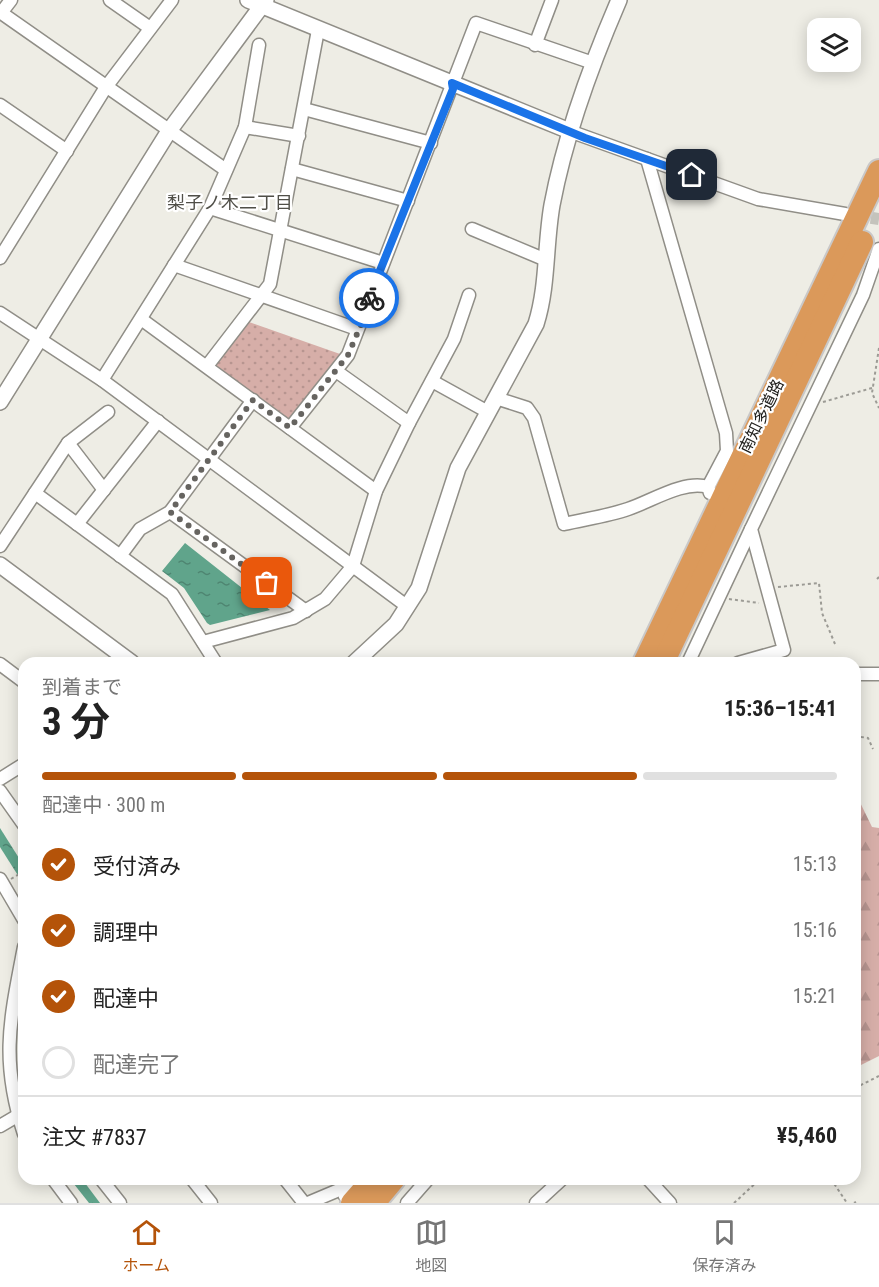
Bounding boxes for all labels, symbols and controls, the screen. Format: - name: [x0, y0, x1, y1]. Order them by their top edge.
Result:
- map controls: [807, 18, 861, 72]
- button: layers: [807, 18, 861, 72]
- pin: [666, 149, 717, 200]
- icon: home: [675, 158, 708, 191]
- district label: 梨子ノ木二丁目: [167, 192, 293, 213]
- courier: [339, 268, 399, 328]
- icon: bike: [353, 282, 386, 315]
- street label: 南知多道路: [735, 376, 788, 456]
- pin: [241, 557, 292, 608]
- icon: bag: [250, 566, 283, 599]
- text: 到着まで: [42, 675, 122, 699]
- text: 15:36–15:41: [724, 696, 837, 721]
- text: 3 分: [42, 699, 110, 745]
- text: 配達中 · 300 m: [42, 793, 165, 817]
- icon: check: [42, 848, 75, 881]
- text: 15:13: [793, 852, 837, 876]
- text: 受付済み: [93, 854, 181, 879]
- icon: check: [42, 914, 75, 947]
- text: 15:16: [793, 918, 837, 942]
- text: 調理中: [93, 920, 159, 945]
- icon: check: [42, 980, 75, 1013]
- text: 15:21: [793, 984, 837, 1008]
- text: 配達中: [93, 986, 159, 1011]
- text: 配達完了: [93, 1052, 181, 1077]
- text: ¥5,460: [777, 1123, 837, 1148]
- text: 注文 #7837: [42, 1125, 147, 1150]
- tab: ホーム: [122, 1216, 170, 1276]
- tab: 地図: [415, 1216, 448, 1276]
- tab: 保存済み: [693, 1216, 757, 1276]

